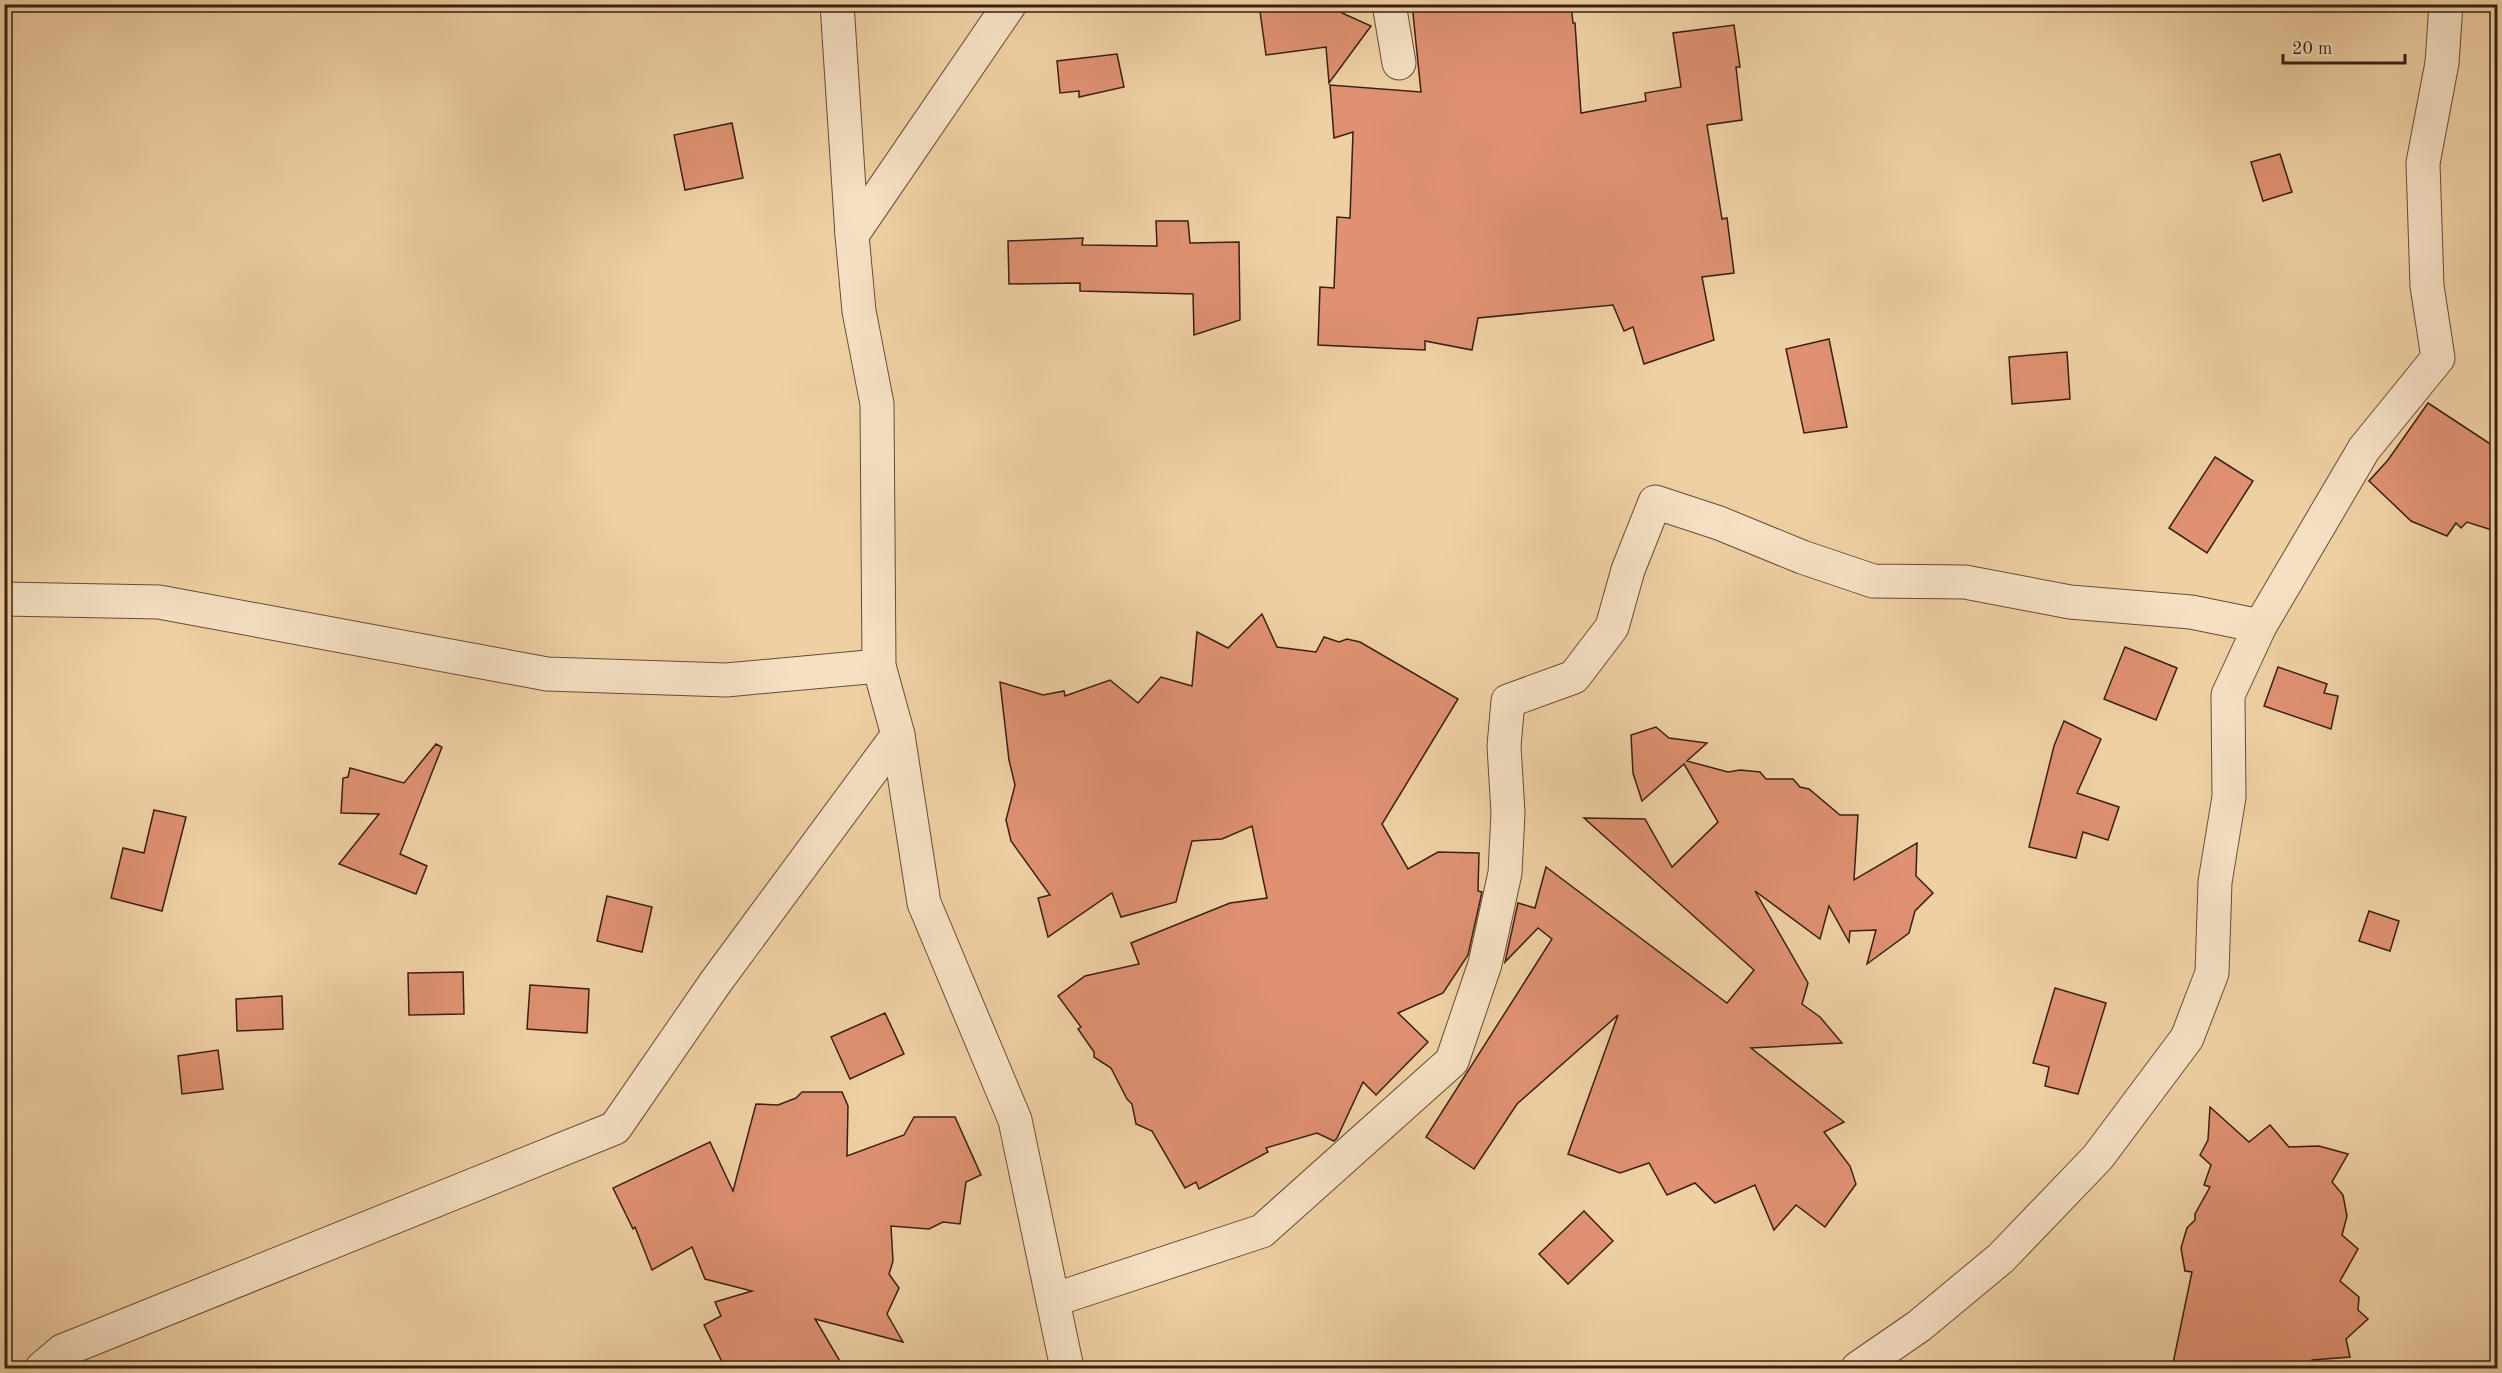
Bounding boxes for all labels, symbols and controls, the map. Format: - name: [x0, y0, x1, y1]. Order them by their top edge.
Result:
- scale bar: [2283, 27, 2404, 65]
- text: 20 m: [2292, 40, 2332, 58]

